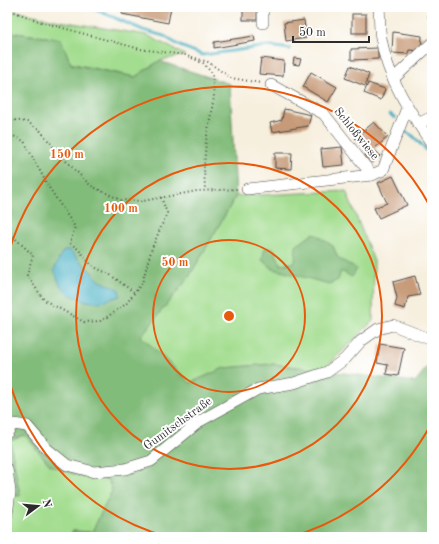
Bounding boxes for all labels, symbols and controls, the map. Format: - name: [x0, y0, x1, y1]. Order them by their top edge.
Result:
- scale bar: [293, 18, 369, 44]
- text: 50 m: [299, 26, 326, 39]
- street label: Schloßwiese: [331, 106, 381, 163]
- text: 150 m: [50, 148, 84, 161]
- text: 100 m: [104, 203, 138, 215]
- text: 50 m: [162, 256, 189, 269]
- centre of rings: [222, 309, 236, 323]
- street label: Gumitschstraße: [142, 395, 215, 453]
- north arrow: [18, 486, 58, 526]
- text: N: [40, 498, 53, 510]

